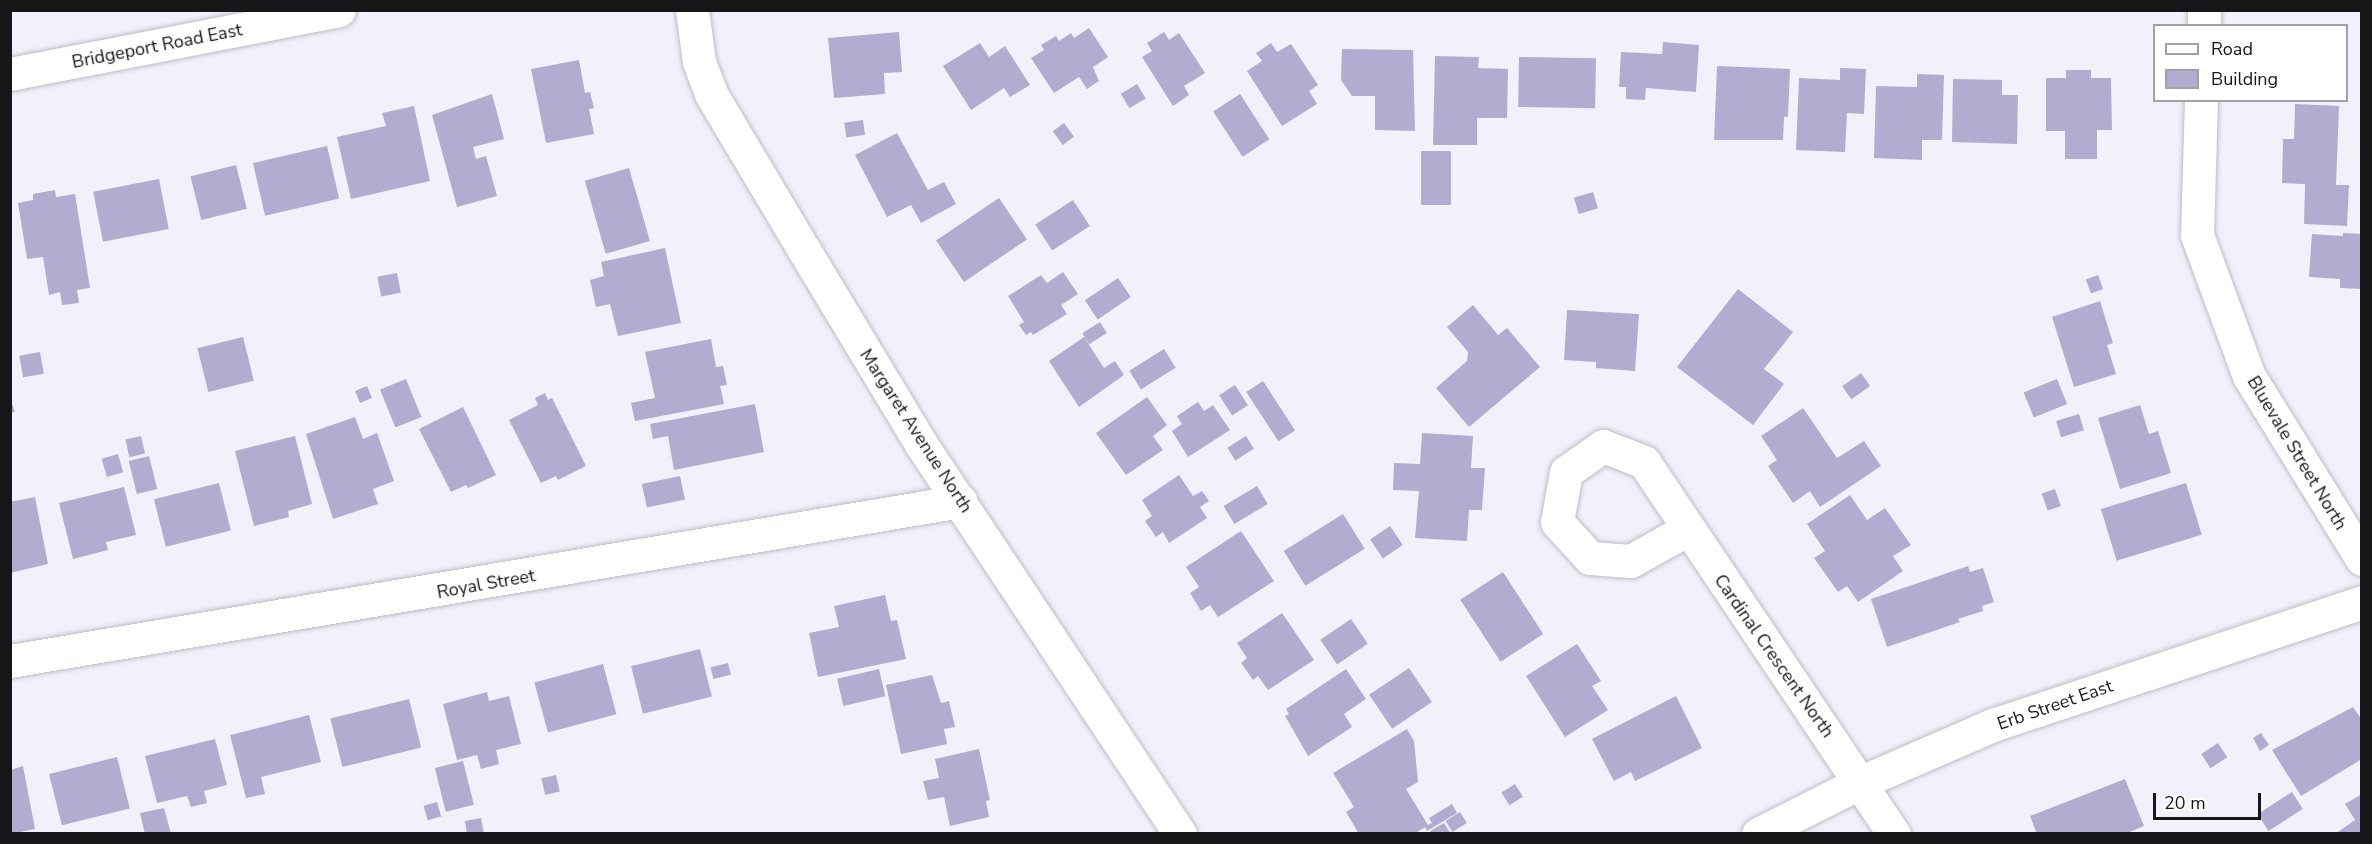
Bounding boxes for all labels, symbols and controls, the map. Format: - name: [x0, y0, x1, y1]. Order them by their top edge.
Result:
- street label: Bridgeport Road East: [70, 19, 244, 73]
- legend: [2153, 24, 2348, 102]
- text: Road: [2211, 37, 2253, 61]
- text: Building: [2211, 67, 2278, 91]
- street label: Margaret Avenue North: [855, 345, 977, 517]
- street label: Bluevale Street North: [2243, 372, 2351, 534]
- street label: Royal Street: [435, 565, 537, 603]
- street label: Cardinal Crescent North: [1709, 570, 1839, 742]
- street label: Erb Street East: [1994, 675, 2116, 735]
- scale bar: [2156, 781, 2264, 819]
- text: 20 m: [2164, 791, 2206, 815]

